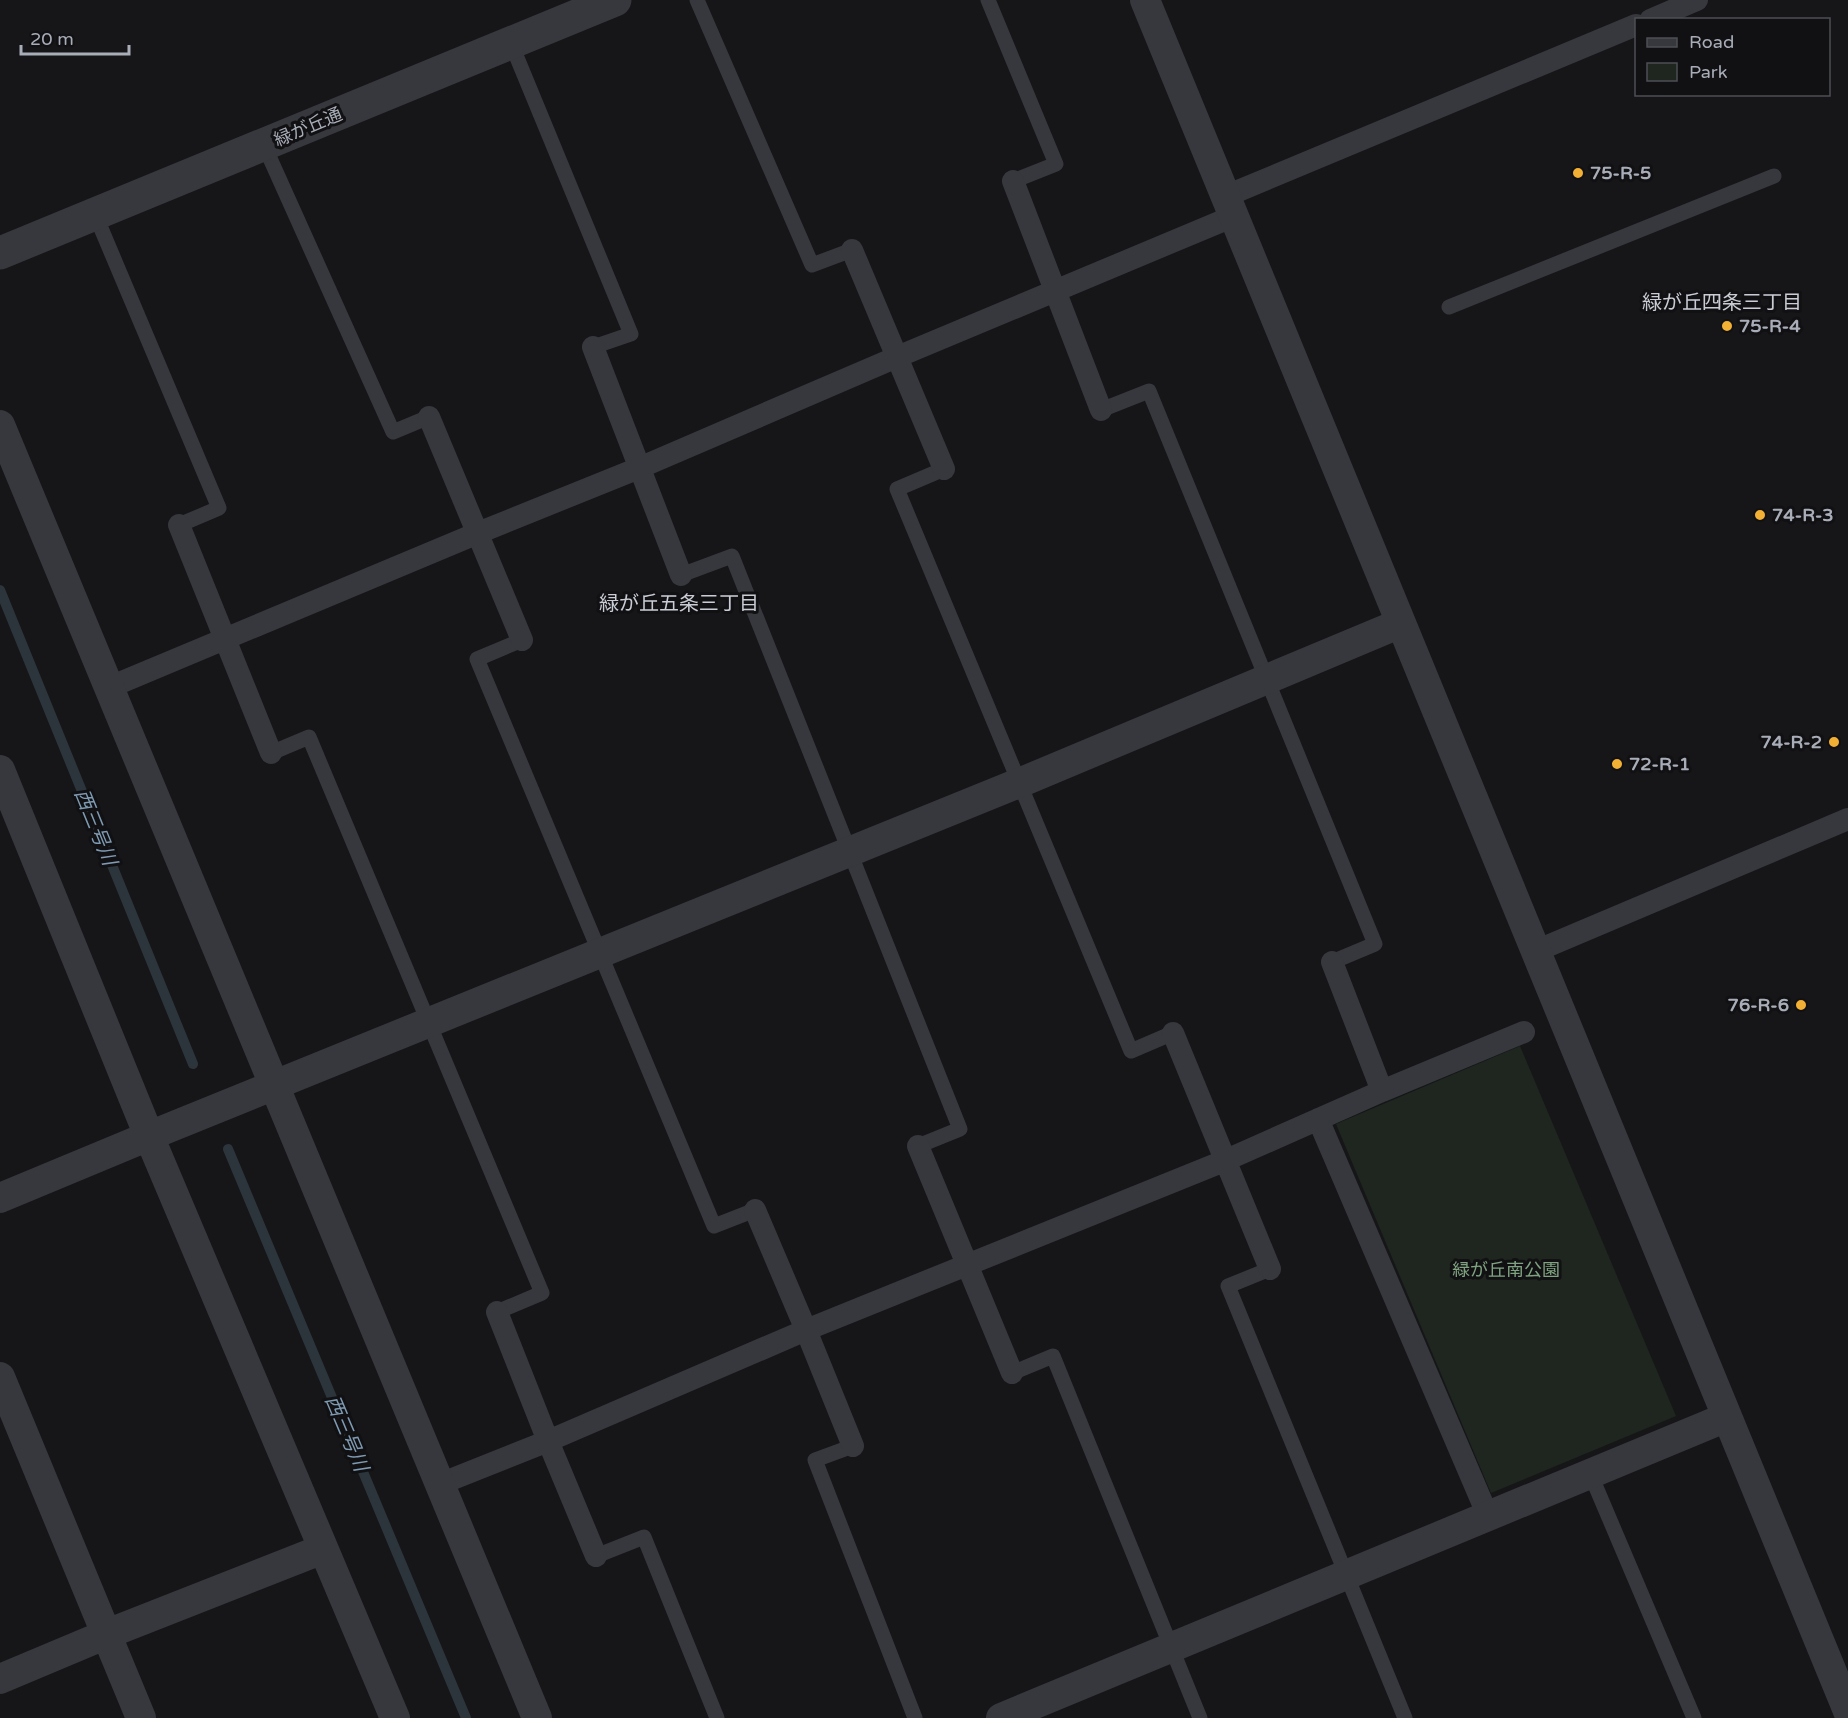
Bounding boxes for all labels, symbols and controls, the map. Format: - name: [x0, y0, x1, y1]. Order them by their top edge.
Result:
- scale bar: [21, 18, 129, 56]
- legend: [1635, 18, 1830, 96]
- text: 20 m: [30, 28, 74, 50]
- text: Road: [1689, 31, 1734, 53]
- text: Park: [1689, 61, 1728, 83]
- street label: 緑が丘通: [271, 103, 345, 151]
- place label: 75-R-5: [1590, 162, 1651, 184]
- marker: 75-R-5: [1571, 166, 1585, 180]
- district label: 緑が丘四条三丁目: [1642, 291, 1802, 315]
- place label: 75-R-4: [1739, 315, 1801, 337]
- marker: 75-R-4: [1720, 319, 1734, 333]
- place label: 74-R-3: [1772, 504, 1834, 526]
- marker: 74-R-3: [1753, 508, 1767, 522]
- district label: 緑が丘五条三丁目: [599, 592, 759, 616]
- place label: 74-R-2: [1760, 731, 1822, 753]
- marker: 74-R-2: [1827, 735, 1841, 749]
- place label: 72-R-1: [1629, 753, 1690, 775]
- marker: 72-R-1: [1610, 757, 1624, 771]
- water label: 西三号川: [69, 786, 122, 871]
- place label: 76-R-6: [1728, 994, 1789, 1016]
- marker: 76-R-6: [1794, 998, 1808, 1012]
- park label: 緑が丘南公園: [1452, 1259, 1560, 1281]
- water label: 西三号川: [319, 1392, 374, 1477]

